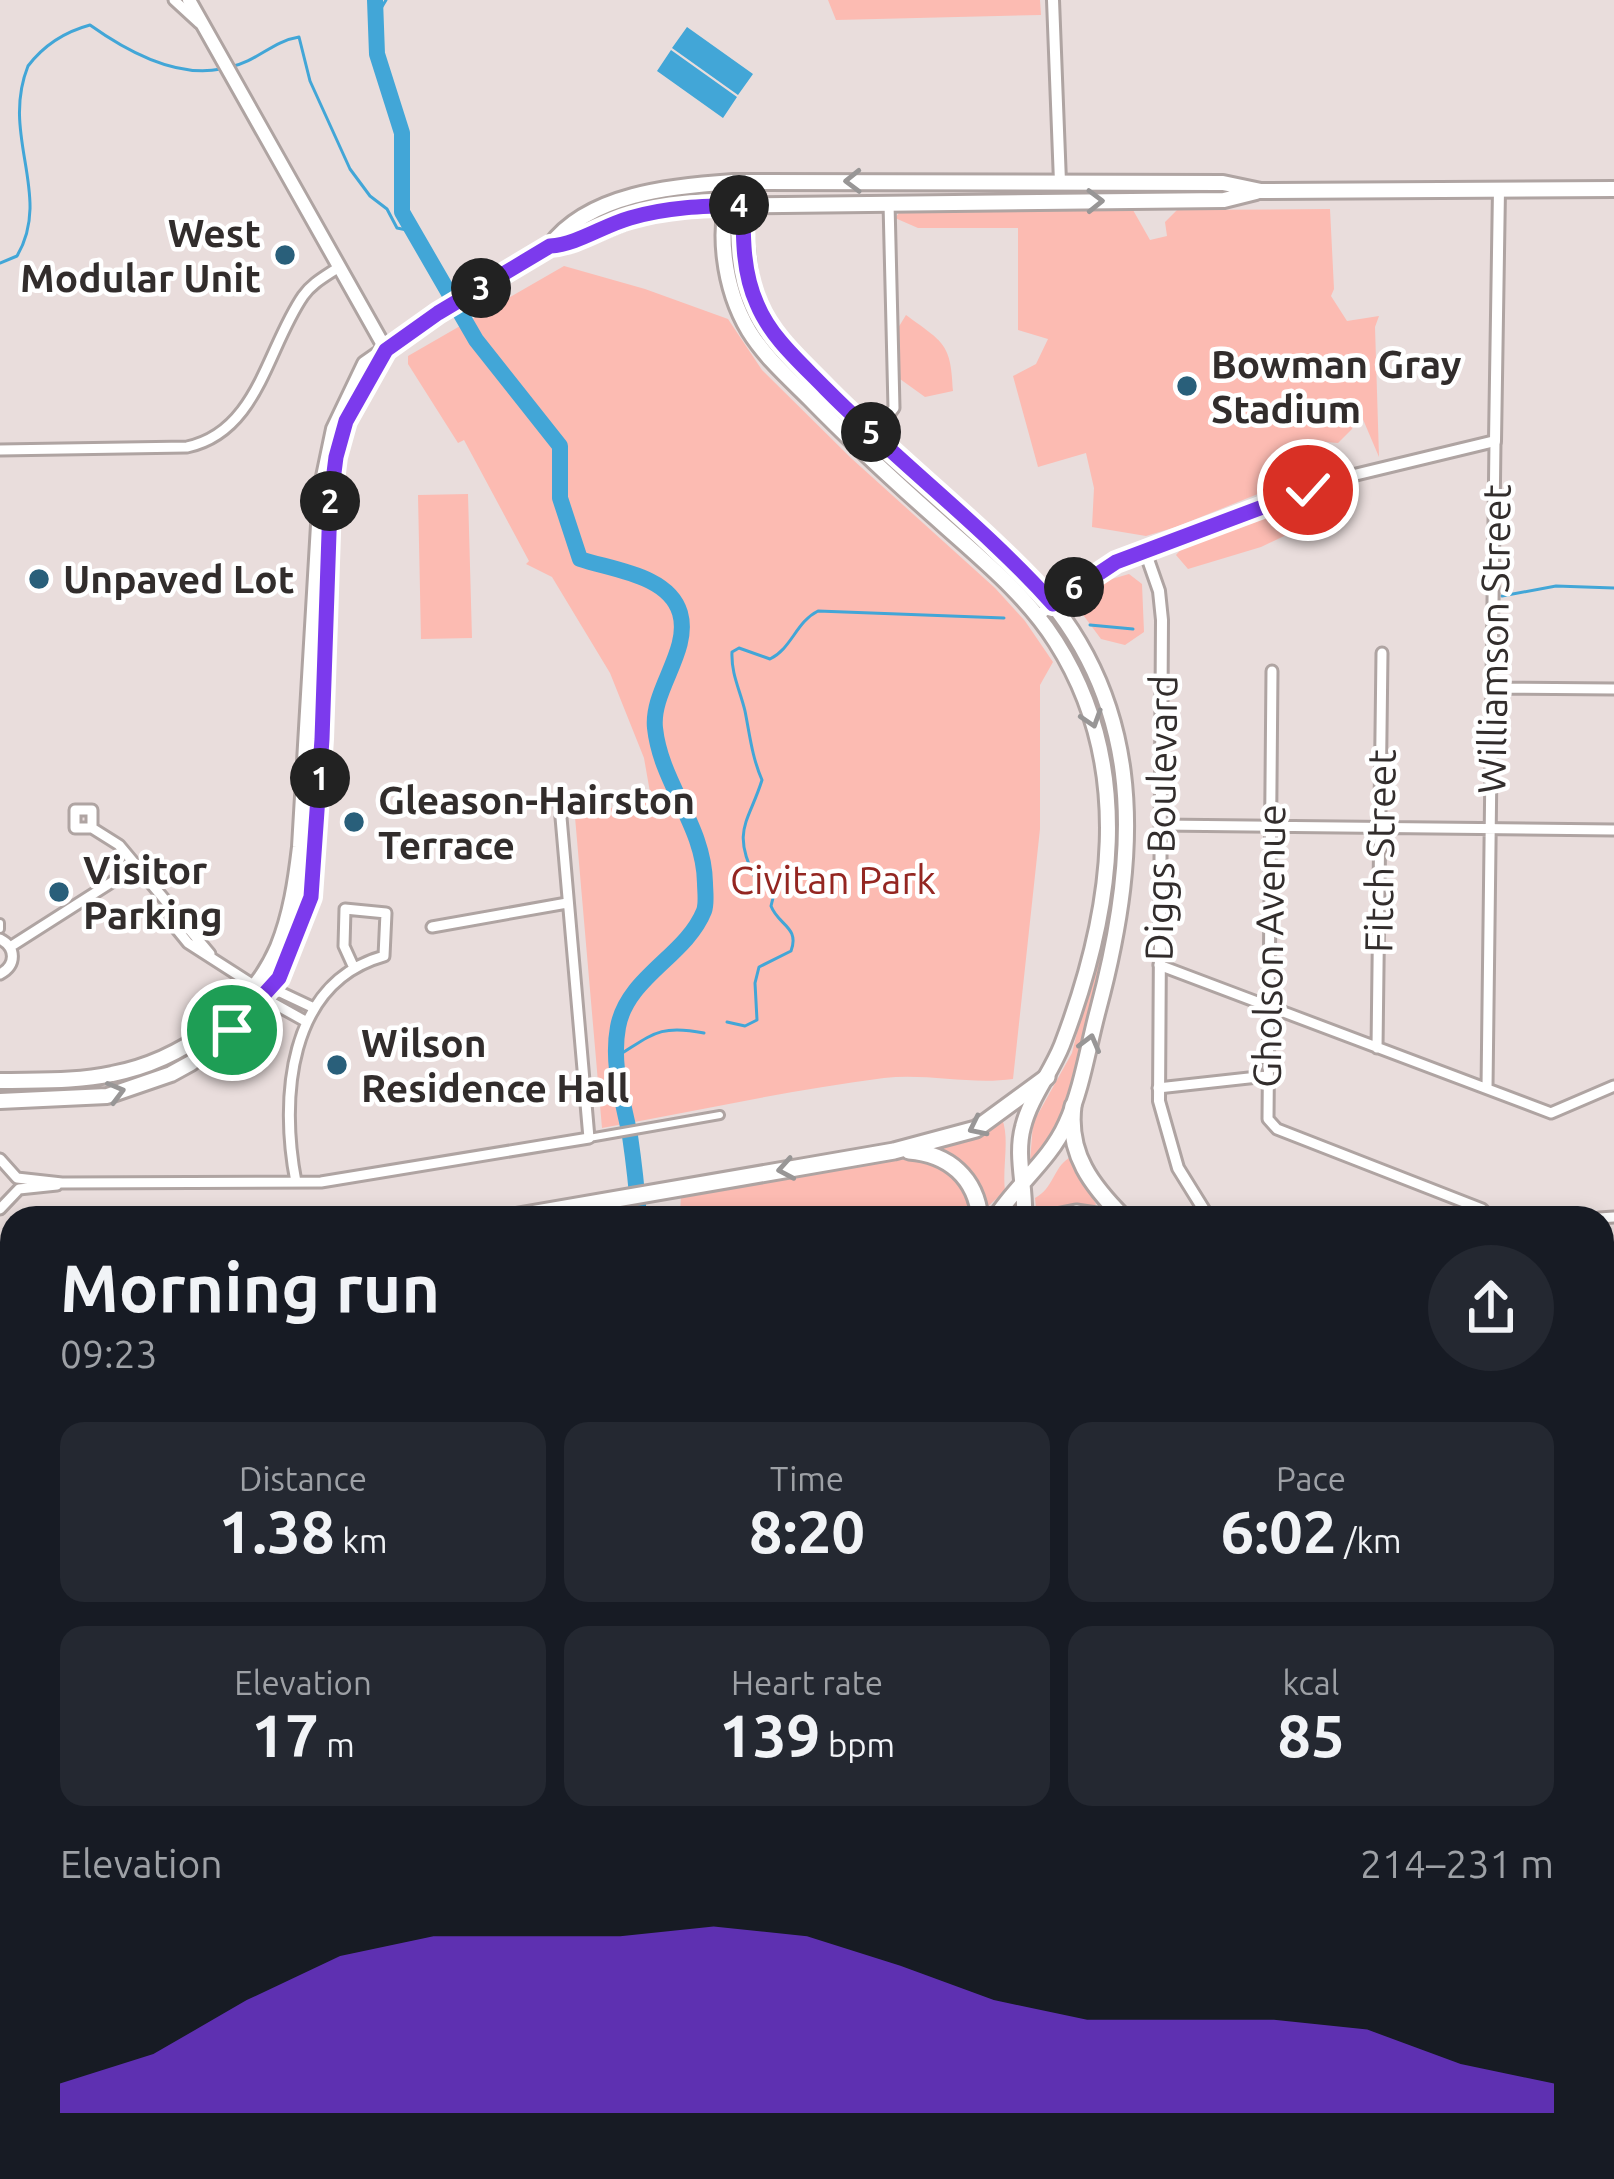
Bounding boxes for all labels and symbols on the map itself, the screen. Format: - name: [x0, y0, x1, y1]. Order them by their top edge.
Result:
- one-way arrow: [843, 168, 861, 194]
- pin: 4: [709, 175, 769, 235]
- one-way arrow: [1087, 188, 1105, 214]
- place label: West Modular Unit: [20, 211, 261, 299]
- marker: West Modular Unit: [272, 242, 298, 268]
- pin: 3: [451, 258, 511, 318]
- place label: Bowman Gray Stadium: [1211, 342, 1462, 430]
- marker: Bowman Gray Stadium: [1174, 373, 1200, 399]
- pin: 5: [841, 402, 901, 462]
- pin: [1257, 439, 1359, 541]
- pin: 2: [300, 471, 360, 531]
- street label: Williamson Street: [1469, 484, 1518, 794]
- place label: Unpaved Lot: [63, 557, 295, 600]
- pin: 6: [1044, 557, 1104, 617]
- marker: Unpaved Lot: [26, 566, 52, 592]
- street label: Diggs Boulevard: [1137, 675, 1184, 961]
- one-way arrow: [1077, 708, 1102, 729]
- pin: 1: [290, 748, 350, 808]
- street label: Fitch Street: [1356, 749, 1403, 953]
- place label: Gleason-Hairston Terrace: [378, 778, 695, 866]
- street label: Gholson Avenue: [1245, 804, 1292, 1088]
- marker: Gleason-Hairston Terrace: [341, 809, 367, 835]
- place label: Visitor Parking: [83, 848, 223, 936]
- park label: Civitan Park: [730, 858, 936, 901]
- marker: Visitor Parking: [46, 879, 72, 905]
- pin: [181, 979, 283, 1081]
- place label: Wilson Residence Hall: [361, 1021, 630, 1109]
- one-way arrow: [1075, 1033, 1100, 1053]
- marker: Wilson Residence Hall: [324, 1052, 350, 1078]
- one-way arrow: [105, 1081, 126, 1106]
- one-way arrow: [968, 1113, 989, 1136]
- one-way arrow: [777, 1156, 797, 1181]

